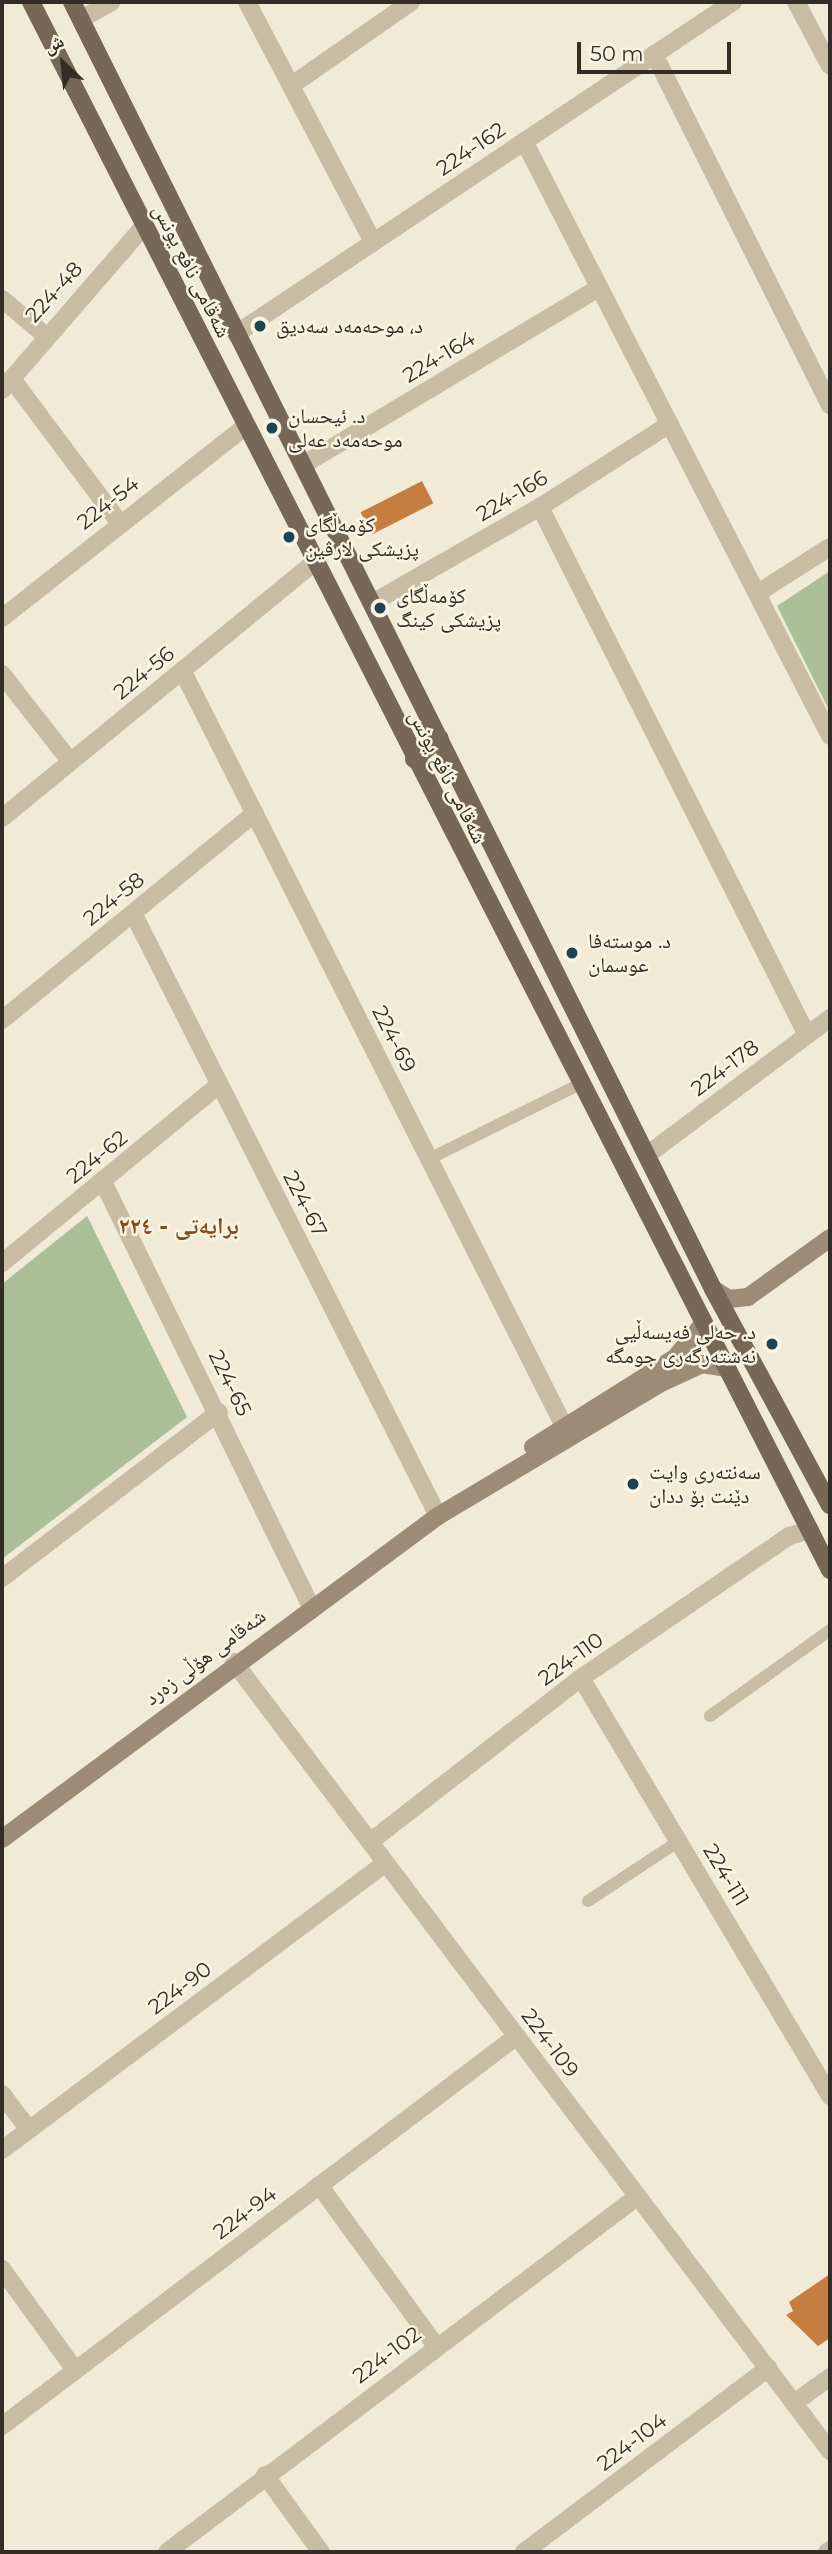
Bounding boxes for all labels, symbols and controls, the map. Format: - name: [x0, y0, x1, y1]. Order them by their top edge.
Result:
- north arrow: [28, 28, 98, 98]
- scale bar: [580, 28, 734, 72]
- text: ش: [39, 29, 68, 58]
- text: 50 m: [590, 41, 644, 66]
- street label: 224-162: [432, 117, 510, 181]
- street label: شەقامی نافع یونس: [148, 200, 236, 342]
- street label: 224-48: [20, 256, 88, 328]
- place label: د، موحەمەد سەدیق: [276, 313, 423, 339]
- marker: د، موحەمەد سەدیق: [250, 316, 270, 336]
- street label: 224-164: [398, 326, 480, 388]
- place label: د. ئیحسان موحەمەد عەلی: [288, 403, 402, 453]
- marker: د. ئیحسان موحەمەد عەلی: [262, 418, 282, 438]
- street label: 224-166: [472, 465, 552, 527]
- street label: 224-54: [72, 471, 144, 535]
- place label: کۆمەڵگای پزیشکی لارڤین: [305, 512, 419, 562]
- marker: کۆمەڵگای پزیشکی لارڤین: [279, 527, 299, 547]
- place label: کۆمەڵگای پزیشکی کینگ: [396, 583, 501, 633]
- marker: کۆمەڵگای پزیشکی کینگ: [370, 598, 390, 618]
- street label: 224-56: [109, 641, 179, 705]
- street label: شەقامی نافع یونس: [404, 706, 492, 848]
- street label: 224-58: [79, 867, 149, 931]
- place label: د. موستەفا عوسمان: [588, 928, 671, 978]
- marker: د. موستەفا عوسمان: [562, 943, 582, 963]
- street label: 224-69: [367, 1002, 421, 1076]
- street label: 224-178: [686, 1034, 764, 1102]
- street label: 224-62: [62, 1125, 132, 1189]
- street label: 224-67: [278, 1167, 332, 1241]
- district label: برایەتی - ٢٢٤: [119, 1212, 239, 1240]
- place label: د. حەلی فەیسەڵیی نەشتەرگەری جومگە: [605, 1319, 756, 1369]
- marker: د. حەلی فەیسەڵیی نەشتەرگەری جومگە: [762, 1334, 782, 1354]
- street label: 224-65: [203, 1346, 257, 1420]
- place label: سەنتەری وایت دێنت بۆ ددان: [649, 1459, 761, 1509]
- marker: سەنتەری وایت دێنت بۆ ددان: [623, 1474, 643, 1494]
- street label: شەقامی هۆڵی زەرد: [139, 1603, 271, 1711]
- street label: 224-110: [534, 1627, 608, 1691]
- street label: 224-111: [698, 1839, 754, 1911]
- street label: 224-90: [144, 1956, 216, 2020]
- street label: 224-109: [516, 2004, 584, 2082]
- street label: 224-94: [209, 2181, 281, 2245]
- street label: 224-102: [348, 2321, 426, 2389]
- street label: 224-104: [592, 2408, 672, 2476]

